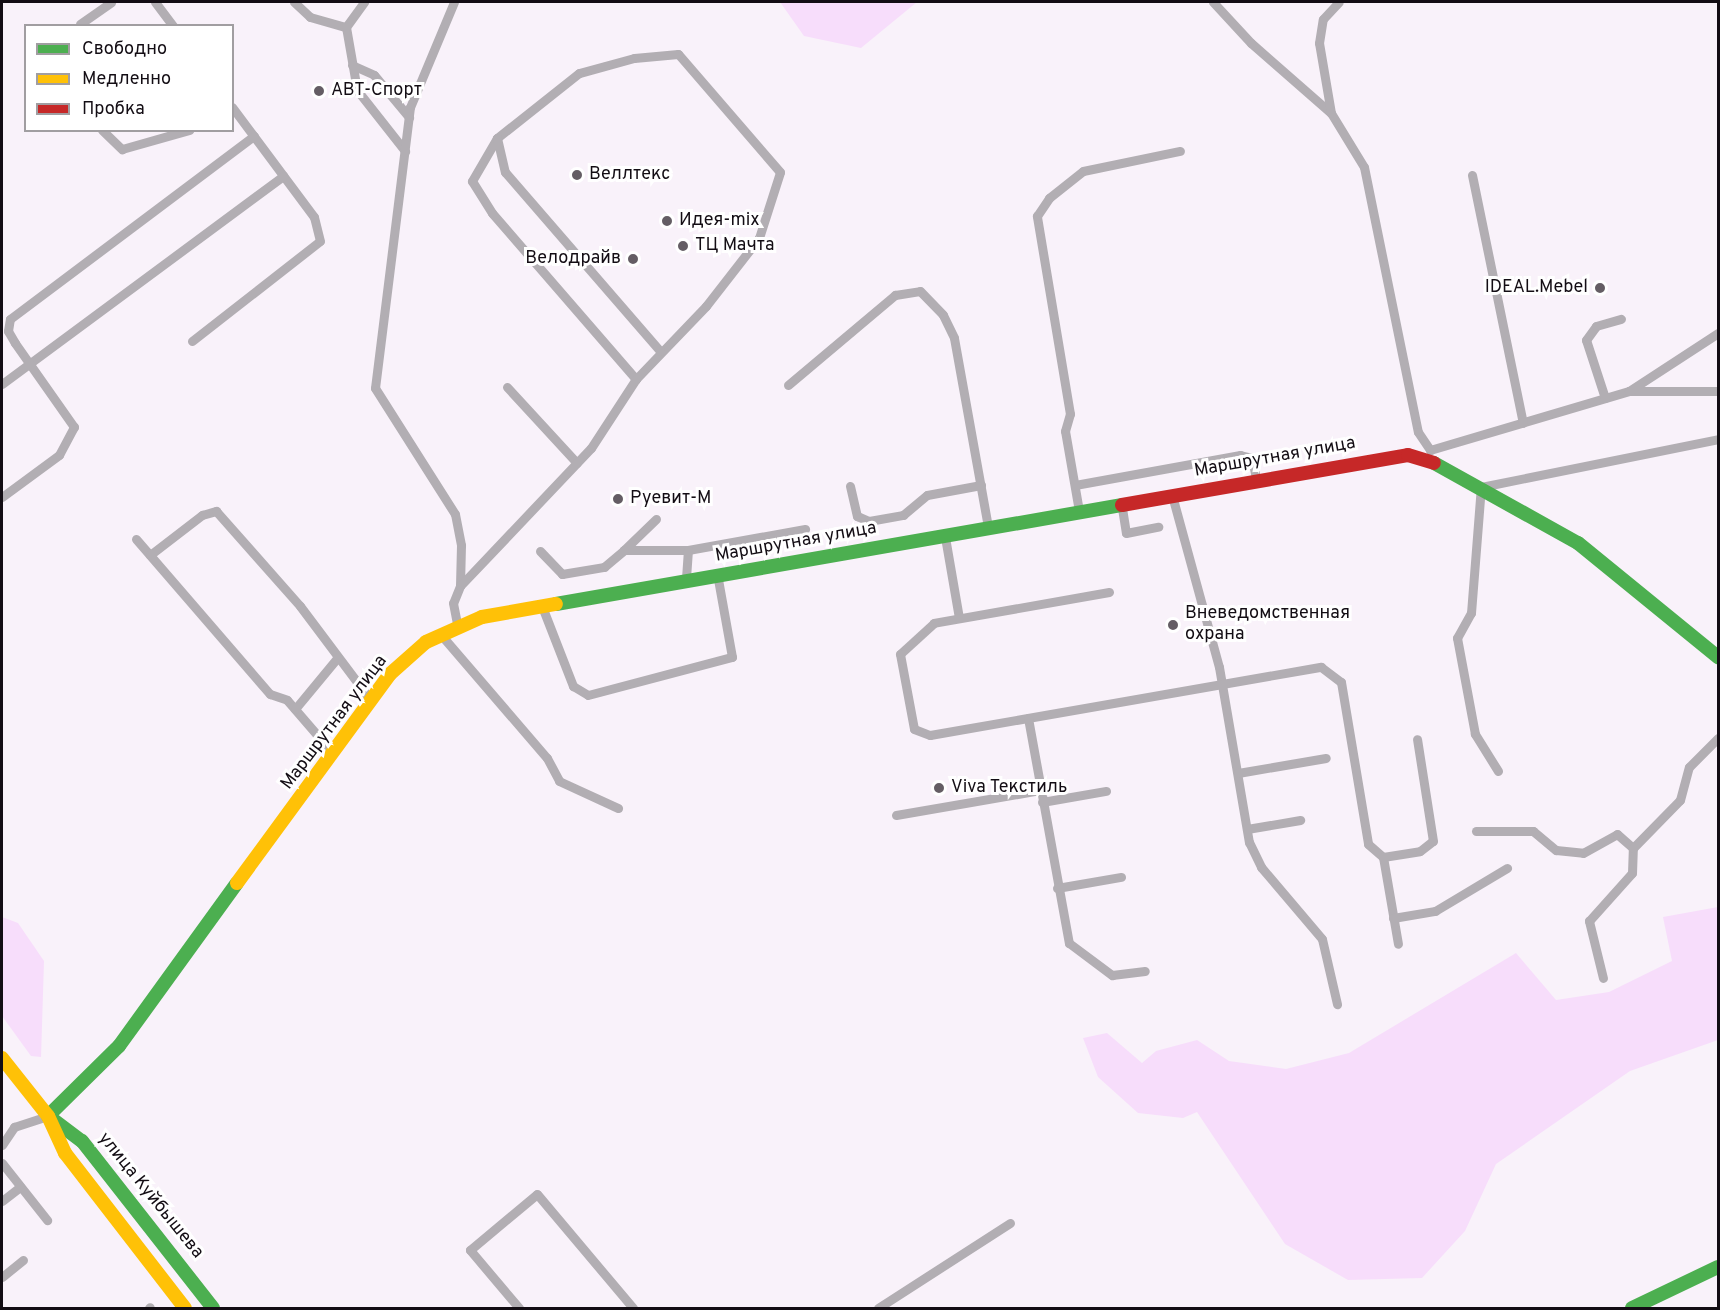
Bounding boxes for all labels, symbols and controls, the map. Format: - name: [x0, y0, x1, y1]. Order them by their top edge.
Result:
- legend: [24, 24, 234, 132]
- text: Свободно: [82, 38, 167, 61]
- text: Медленно: [82, 68, 171, 91]
- place label: АВТ-Спорт: [331, 80, 422, 102]
- marker: АВТ-Спорт: [312, 84, 326, 98]
- text: Пробка: [82, 98, 145, 121]
- place label: Веллтекс: [589, 164, 670, 186]
- marker: Веллтекс: [570, 168, 584, 182]
- place label: Идея-mix: [679, 210, 760, 232]
- marker: Идея-mix: [660, 214, 674, 228]
- place label: ТЦ Мачта: [695, 235, 774, 257]
- marker: ТЦ Мачта: [676, 239, 690, 253]
- place label: Велодрайв: [525, 248, 621, 270]
- marker: Велодрайв: [626, 252, 640, 266]
- place label: IDEAL.Mebel: [1485, 277, 1588, 299]
- marker: IDEAL.Mebel: [1593, 281, 1607, 295]
- street label: Маршрутная улица: [1193, 433, 1357, 483]
- place label: Руевит-М: [630, 488, 712, 510]
- marker: Руевит-М: [611, 492, 625, 506]
- street label: Маршрутная улица: [714, 518, 878, 568]
- place label: Вневедомственная охрана: [1185, 604, 1350, 646]
- marker: Вневедомственная охрана: [1166, 618, 1180, 632]
- street label: Маршрутная улица: [277, 651, 393, 795]
- place label: Viva Текстиль: [951, 777, 1067, 799]
- marker: Viva Текстиль: [932, 781, 946, 795]
- street label: улица Куйбышева: [93, 1129, 207, 1263]

